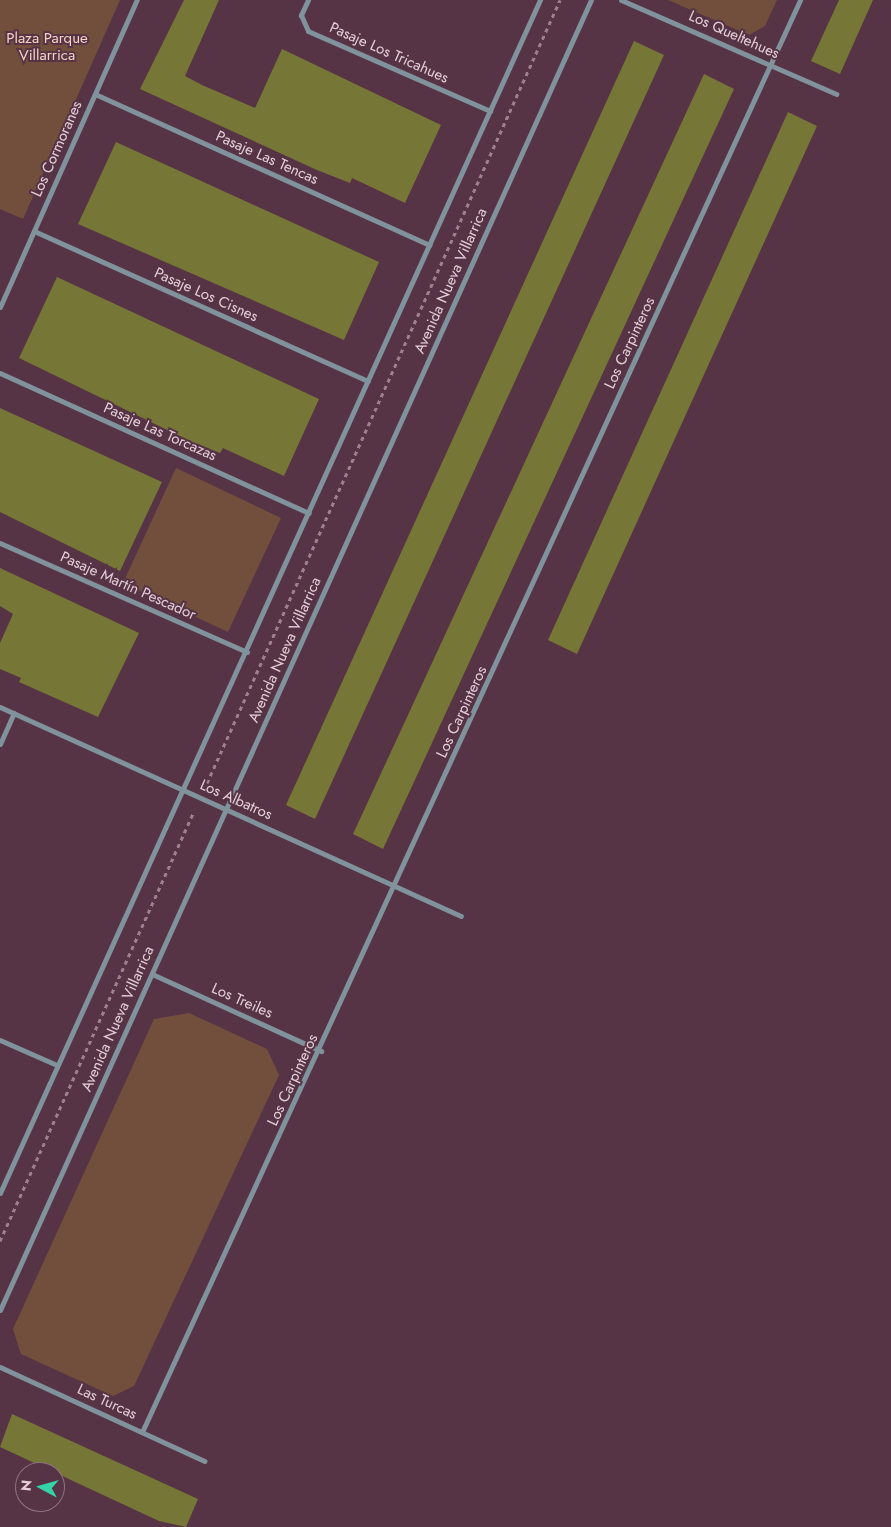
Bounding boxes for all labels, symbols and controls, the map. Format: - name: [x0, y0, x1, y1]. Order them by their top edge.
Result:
- street label: Los Queltehues: [686, 7, 782, 63]
- street label: Pasaje Los Tricahues: [327, 19, 451, 87]
- park label: Plaza Parque Villarrica: [6, 29, 88, 64]
- street label: Los Cormoranes: [28, 98, 86, 200]
- street label: Pasaje Las Tencas: [213, 127, 321, 189]
- street label: Avenida Nueva Villarrica: [411, 206, 491, 356]
- street label: Pasaje Los Cisnes: [151, 264, 261, 326]
- street label: Los Carpinteros: [601, 294, 659, 392]
- street label: Pasaje Las Torcazas: [101, 399, 219, 465]
- street label: Pasaje Martín Pescador: [57, 548, 199, 624]
- street label: Avenida Nueva Villarrica: [245, 575, 325, 725]
- street label: Los Carpinteros: [433, 663, 491, 761]
- street label: Los Albatros: [197, 776, 275, 824]
- street label: Avenida Nueva Villarrica: [78, 944, 158, 1094]
- street label: Los Treiles: [209, 980, 275, 1022]
- street label: Los Carpinteros: [264, 1031, 322, 1129]
- street label: Las Turcas: [74, 1380, 140, 1424]
- north arrow: [15, 1462, 65, 1512]
- text: N: [16, 1479, 37, 1492]

